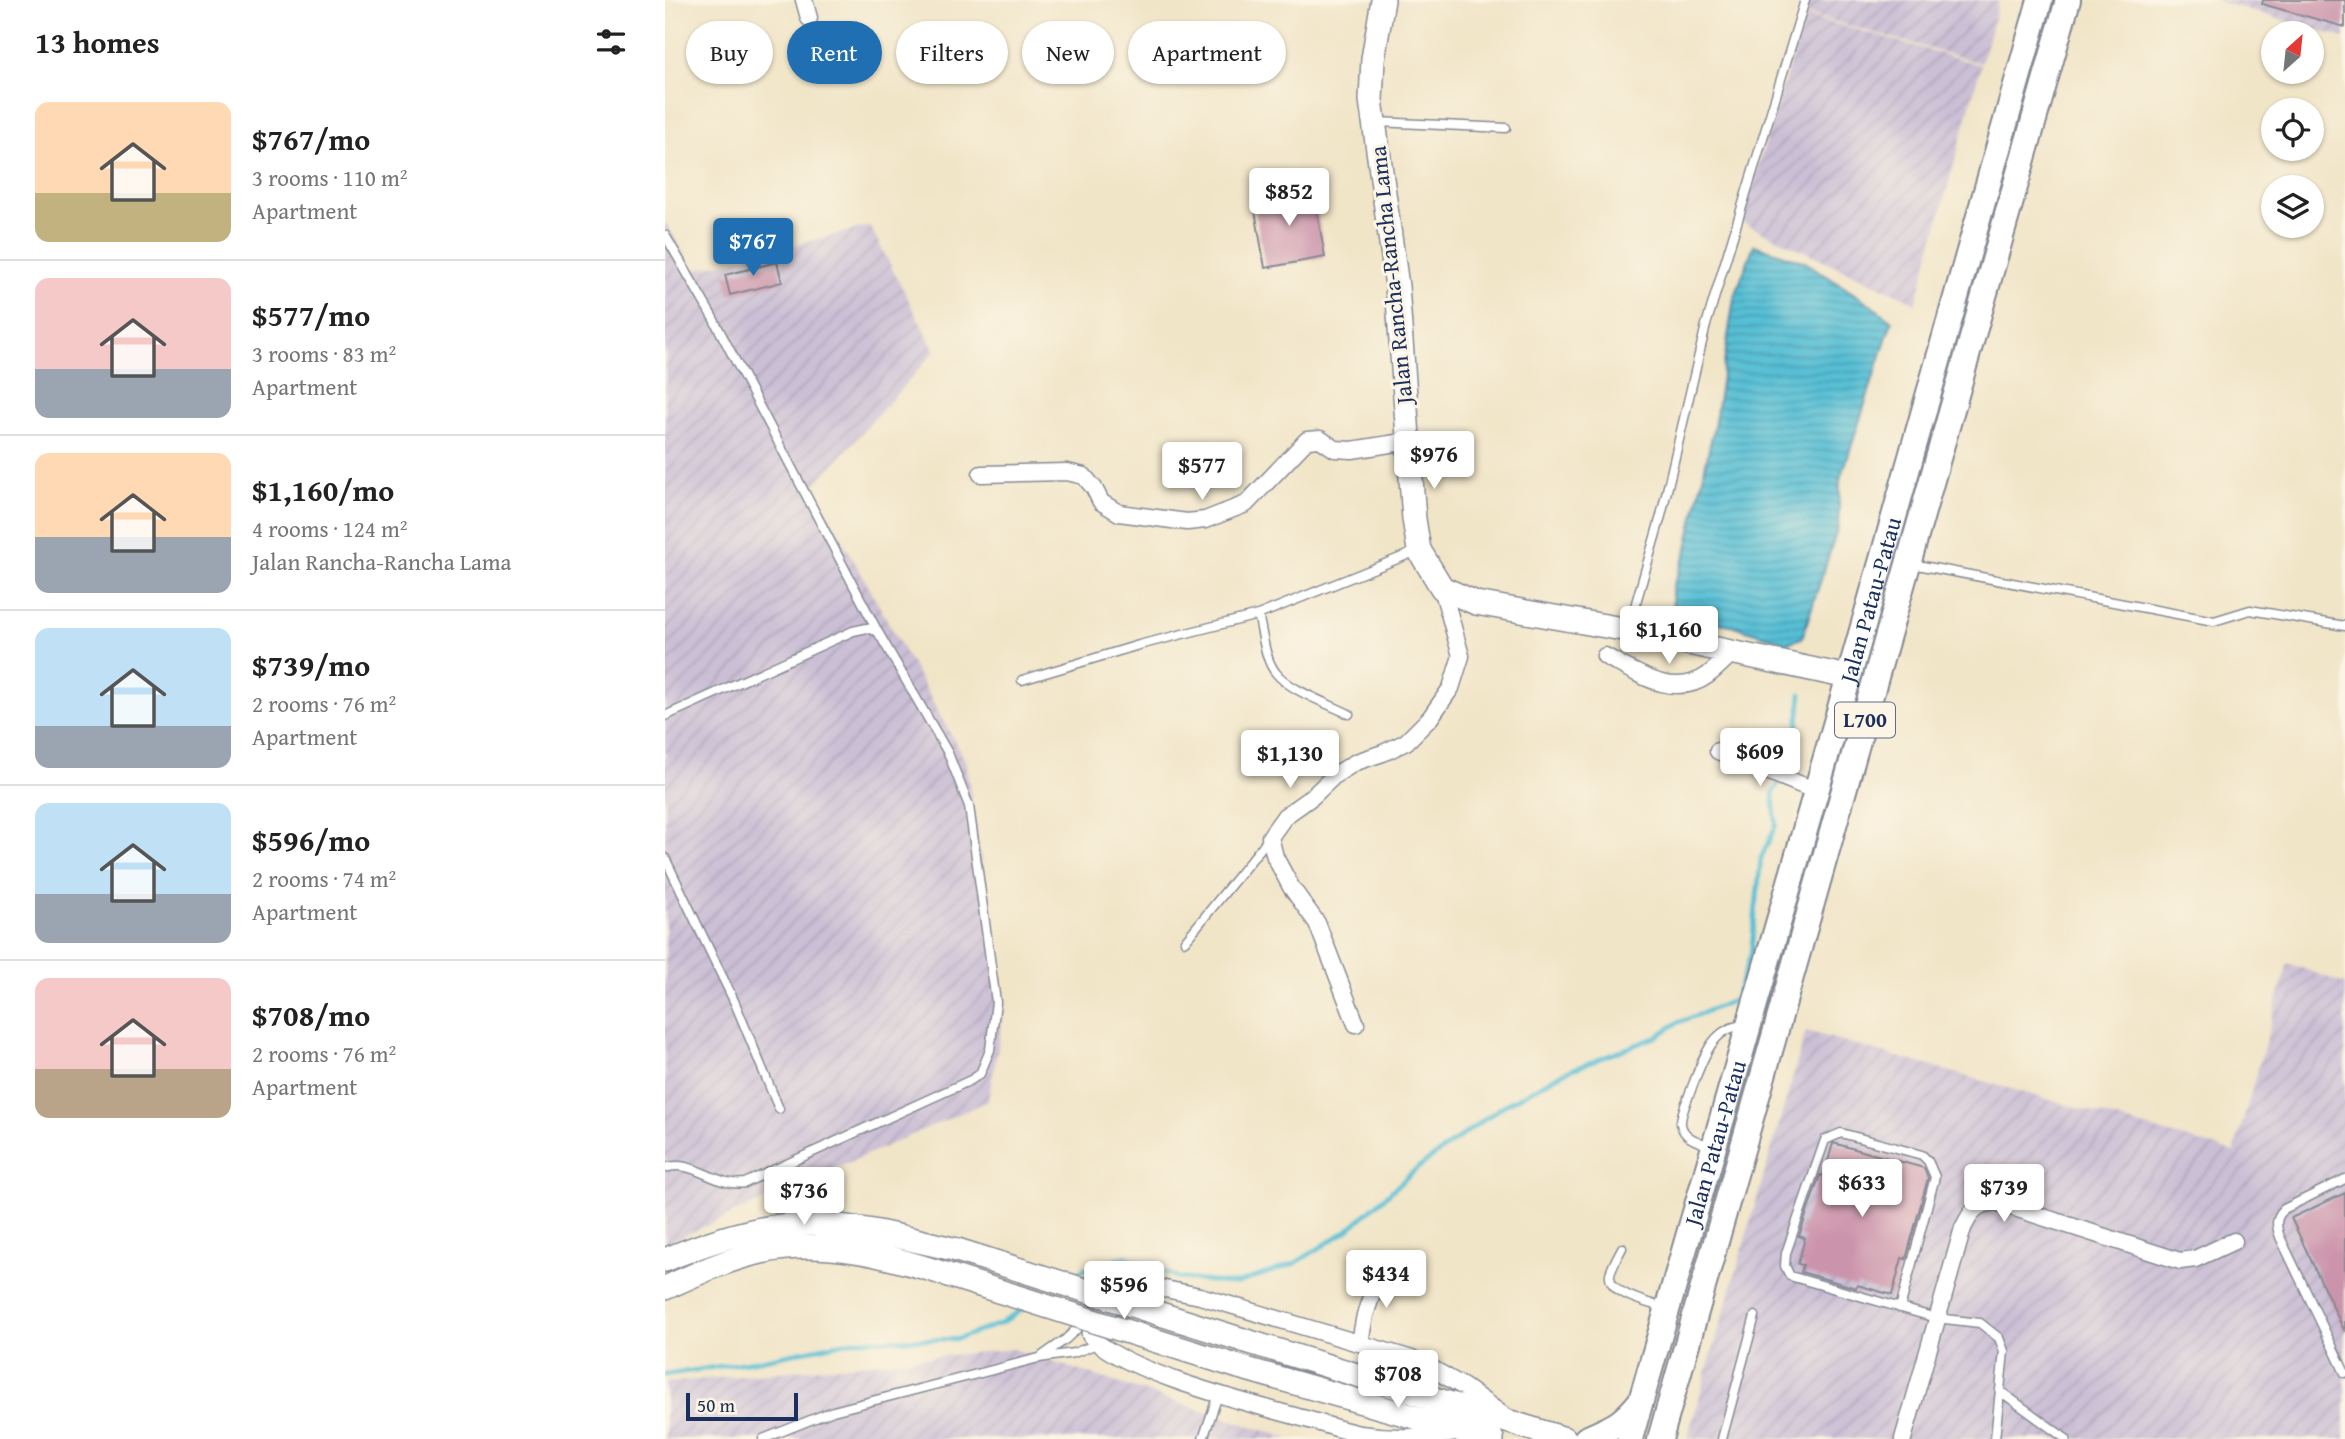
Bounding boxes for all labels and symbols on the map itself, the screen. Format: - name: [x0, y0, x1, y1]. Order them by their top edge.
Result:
- north arrow: [2261, 21, 2324, 84]
- street label: Jalan Rancha-Rancha Lama: [1361, 144, 1421, 409]
- pin: $852: [1248, 168, 1330, 228]
- pin: $767: [712, 218, 794, 278]
- pin: $976: [1393, 432, 1475, 491]
- pin: $577: [1161, 442, 1243, 502]
- street label: Jalan Patau-Patau: [1830, 512, 1909, 689]
- pin: $1,160: [1612, 606, 1726, 666]
- road number: L700: [1835, 702, 1895, 738]
- pin: $609: [1719, 728, 1801, 788]
- pin: $1,130: [1233, 730, 1347, 790]
- street label: Jalan Patau-Patau: [1674, 1056, 1754, 1232]
- pin: $633: [1821, 1160, 1903, 1219]
- pin: $739: [1963, 1164, 2045, 1224]
- pin: $736: [763, 1168, 845, 1227]
- pin: $434: [1345, 1250, 1427, 1310]
- pin: $596: [1083, 1262, 1165, 1321]
- pin: $708: [1357, 1350, 1439, 1410]
- scale bar: [686, 1390, 798, 1422]

